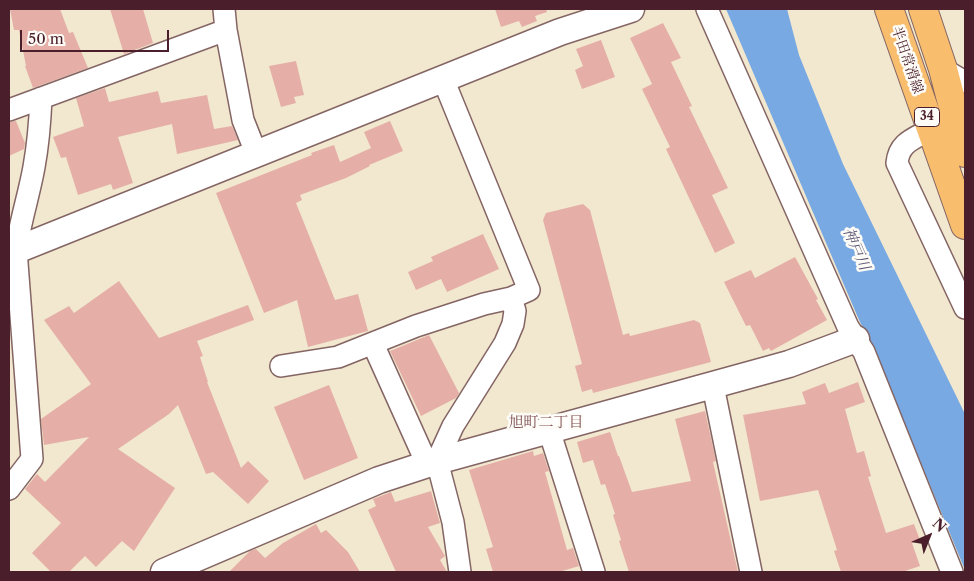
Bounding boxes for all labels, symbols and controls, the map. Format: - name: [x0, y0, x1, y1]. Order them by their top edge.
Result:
- scale bar: [22, 20, 171, 52]
- street label: 半田常滑線: [888, 24, 926, 96]
- text: 50 m: [28, 29, 64, 48]
- road number: 34: [914, 108, 940, 126]
- water label: 神戸川: [839, 225, 873, 273]
- district label: 旭町二丁目: [509, 414, 583, 432]
- north arrow: [904, 511, 954, 561]
- text: N: [929, 515, 950, 536]

